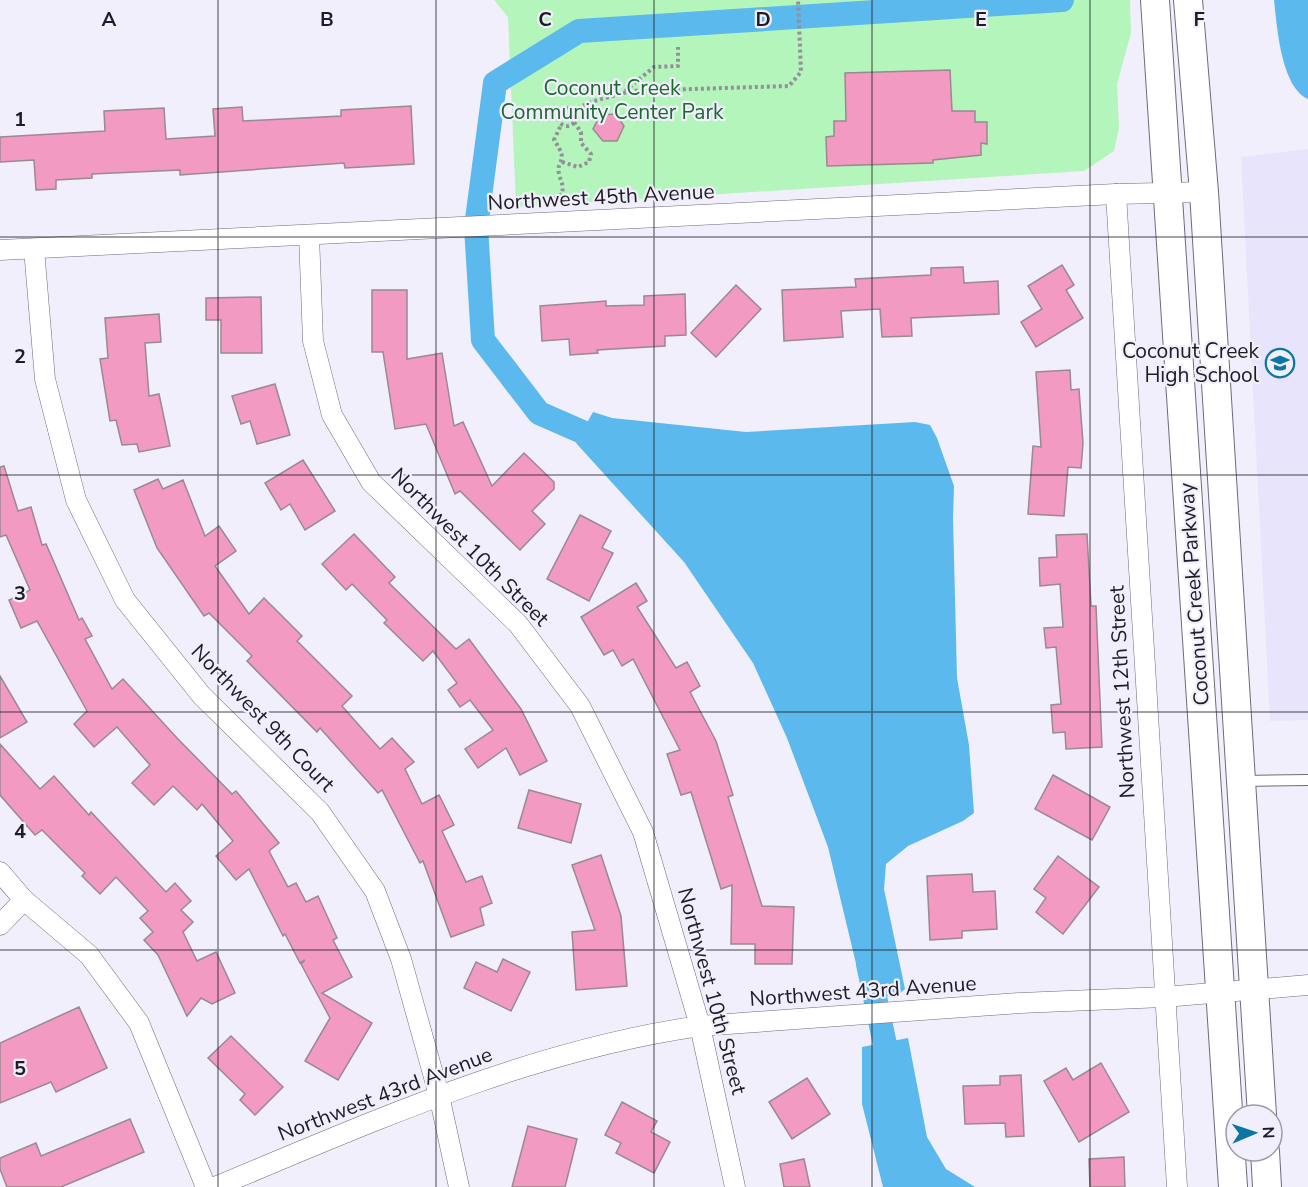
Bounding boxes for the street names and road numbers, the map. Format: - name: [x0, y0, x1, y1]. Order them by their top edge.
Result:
- street label: Northwest 45th Avenue: [487, 177, 715, 217]
- street label: Northwest 10th Street: [385, 462, 556, 633]
- street label: Coconut Creek Parkway: [1172, 481, 1216, 706]
- street label: Northwest 12th Street: [1102, 584, 1142, 799]
- street label: Northwest 9th Court: [185, 638, 341, 798]
- street label: Northwest 10th Street: [671, 884, 753, 1098]
- street label: Northwest 43rd Avenue: [749, 969, 977, 1013]
- street label: Northwest 43rd Avenue: [274, 1040, 496, 1148]

